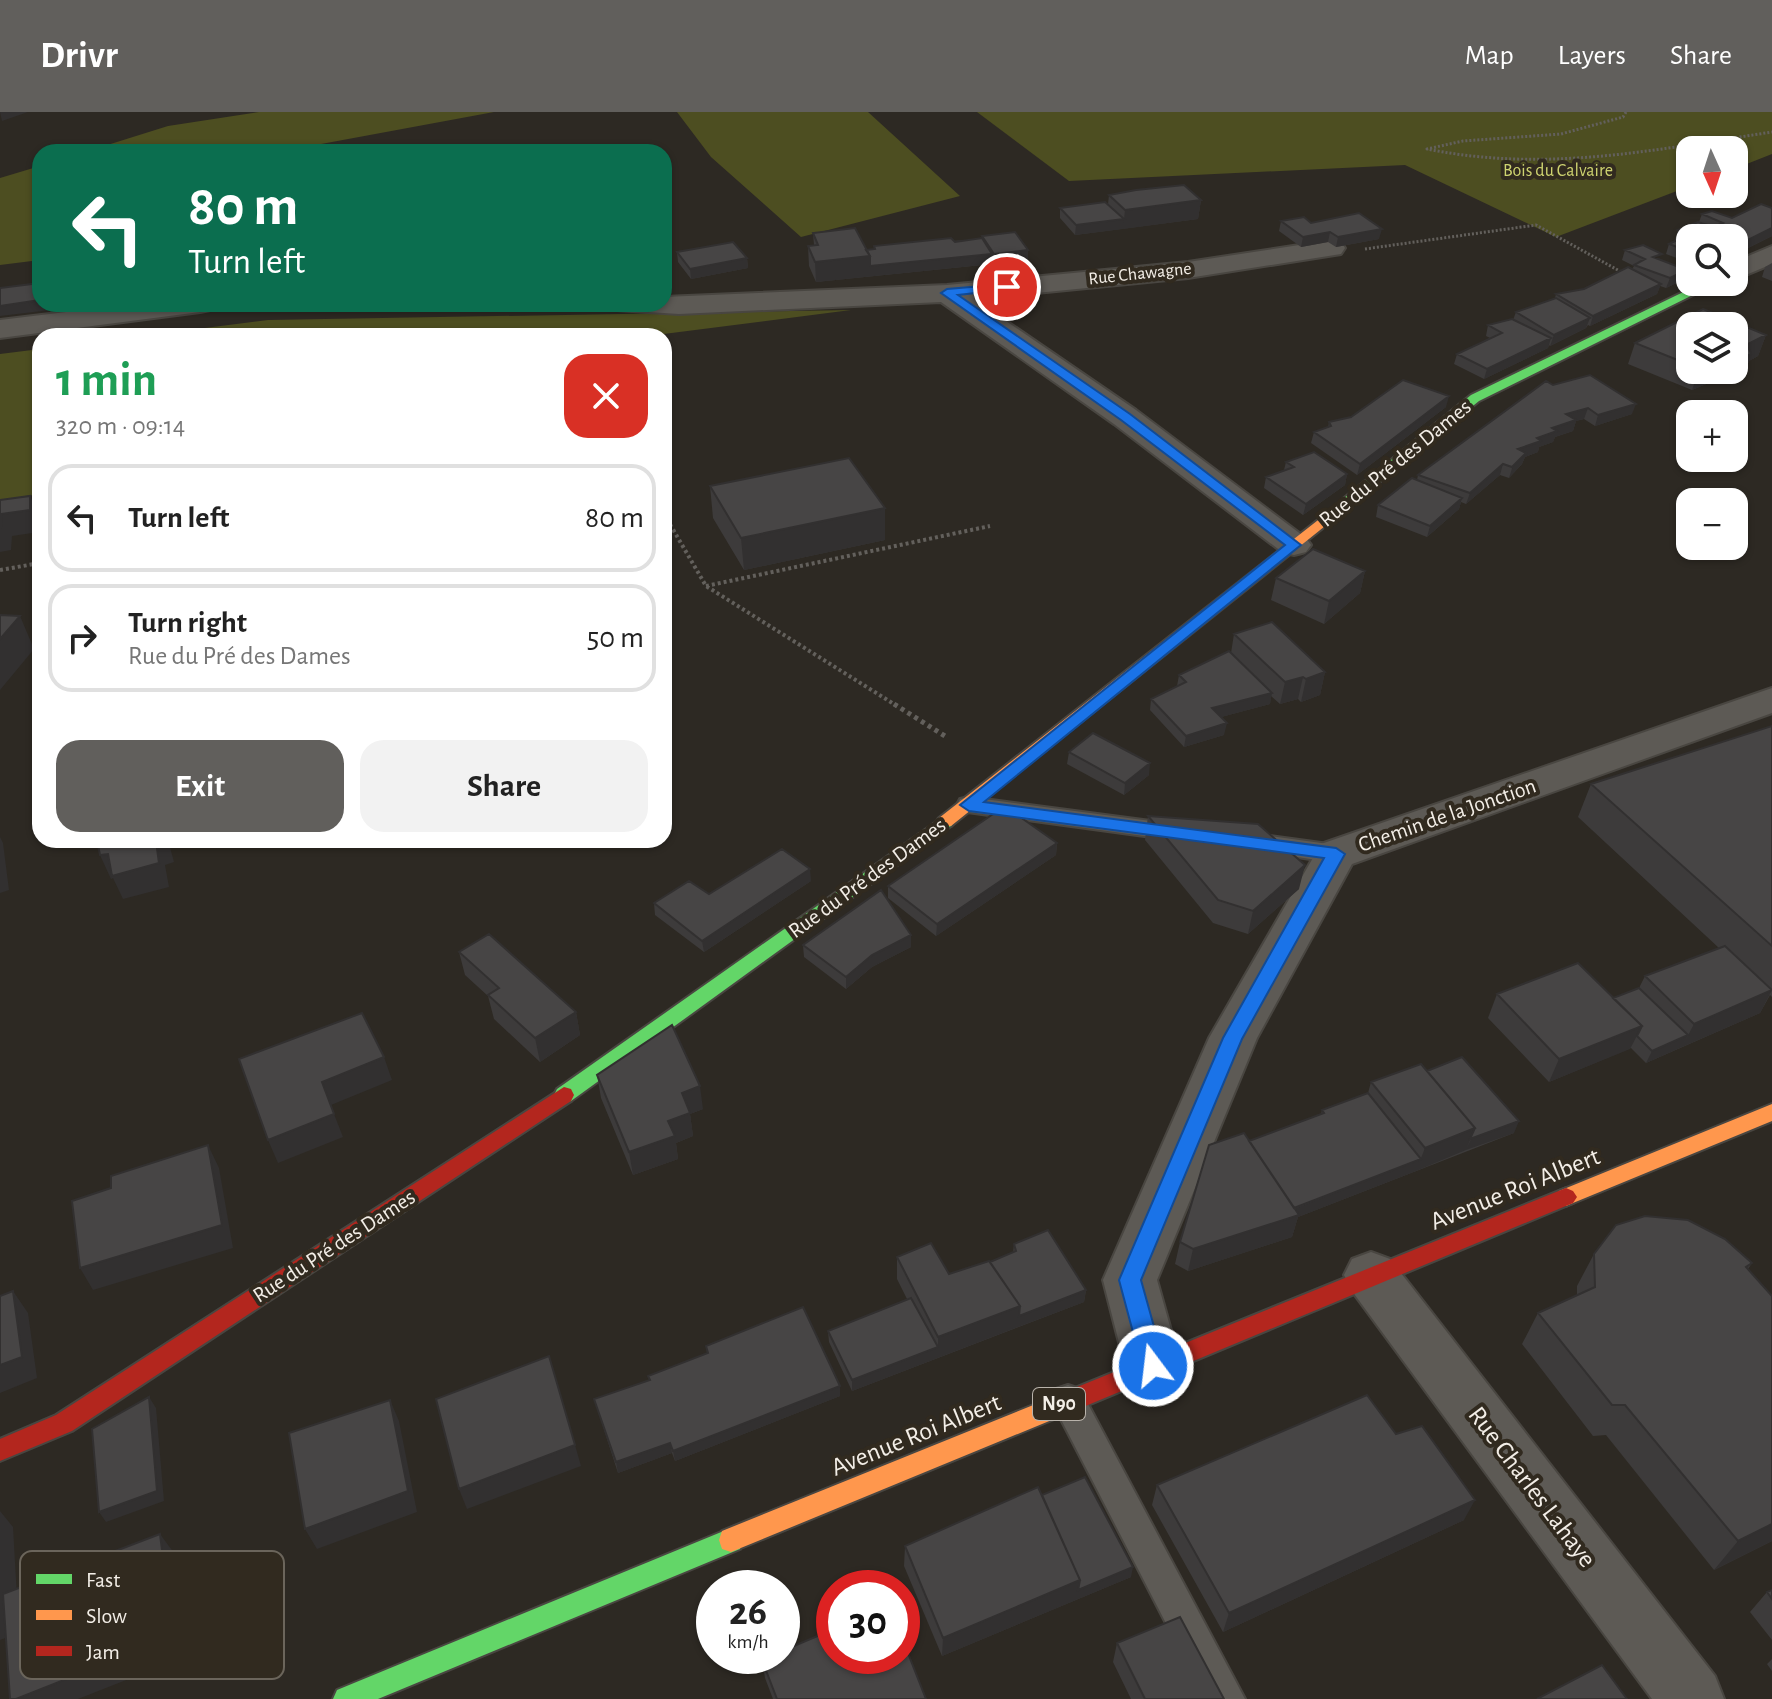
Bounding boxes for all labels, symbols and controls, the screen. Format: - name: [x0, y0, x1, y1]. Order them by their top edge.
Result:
- text: Drivr: [40, 37, 118, 75]
- text: Map: [1465, 42, 1514, 70]
- text: Layers: [1558, 42, 1626, 70]
- text: Share: [1670, 42, 1732, 70]
- north arrow: [1676, 136, 1748, 208]
- map controls: [1676, 136, 1748, 560]
- park label: Bois du Calvaire: [1503, 162, 1613, 180]
- icon: left: [56, 176, 160, 280]
- text: 80 m: [188, 179, 298, 235]
- button: search: [1676, 224, 1748, 296]
- text: Turn left: [188, 244, 305, 280]
- pin: [973, 253, 1041, 321]
- street label: Rue Chawagne: [1088, 260, 1192, 288]
- icon: arrive: [985, 265, 1029, 309]
- button: layers: [1676, 312, 1748, 384]
- button: close: [564, 354, 648, 438]
- text: 1 min: [56, 357, 157, 405]
- street label: Rue du Pré des Dames: [1315, 395, 1475, 531]
- button: +: [1676, 400, 1748, 472]
- text: 320 m · 09:14: [56, 413, 185, 439]
- button: −: [1676, 488, 1748, 560]
- icon: left: [60, 496, 104, 540]
- text: Turn left: [128, 503, 229, 533]
- text: 80 m: [585, 503, 644, 533]
- text: Turn right: [128, 608, 247, 638]
- icon: right: [60, 616, 104, 660]
- text: 50 m: [587, 623, 644, 653]
- text: Rue du Pré des Dames: [128, 643, 351, 669]
- button: Exit: [56, 740, 344, 832]
- button: Share: [360, 740, 648, 832]
- street label: Chemin de la Jonction: [1355, 774, 1539, 856]
- street label: Rue du Pré des Dames: [784, 814, 950, 942]
- street label: Avenue Roi Albert: [1426, 1143, 1604, 1235]
- street label: Rue du Pré des Dames: [249, 1185, 419, 1307]
- position arrow: [1111, 1324, 1195, 1408]
- road number: N90: [1033, 1388, 1085, 1420]
- street label: Avenue Roi Albert: [827, 1389, 1005, 1481]
- street label: Rue Charles Lahaye: [1463, 1402, 1601, 1572]
- legend: [20, 1551, 284, 1679]
- text: Fast: [86, 1569, 120, 1591]
- speed limit sign: 30: [816, 1570, 920, 1674]
- text: 26: [729, 1592, 767, 1632]
- text: Slow: [86, 1605, 127, 1627]
- text: km/h: [727, 1632, 769, 1652]
- text: Jam: [86, 1641, 120, 1663]

